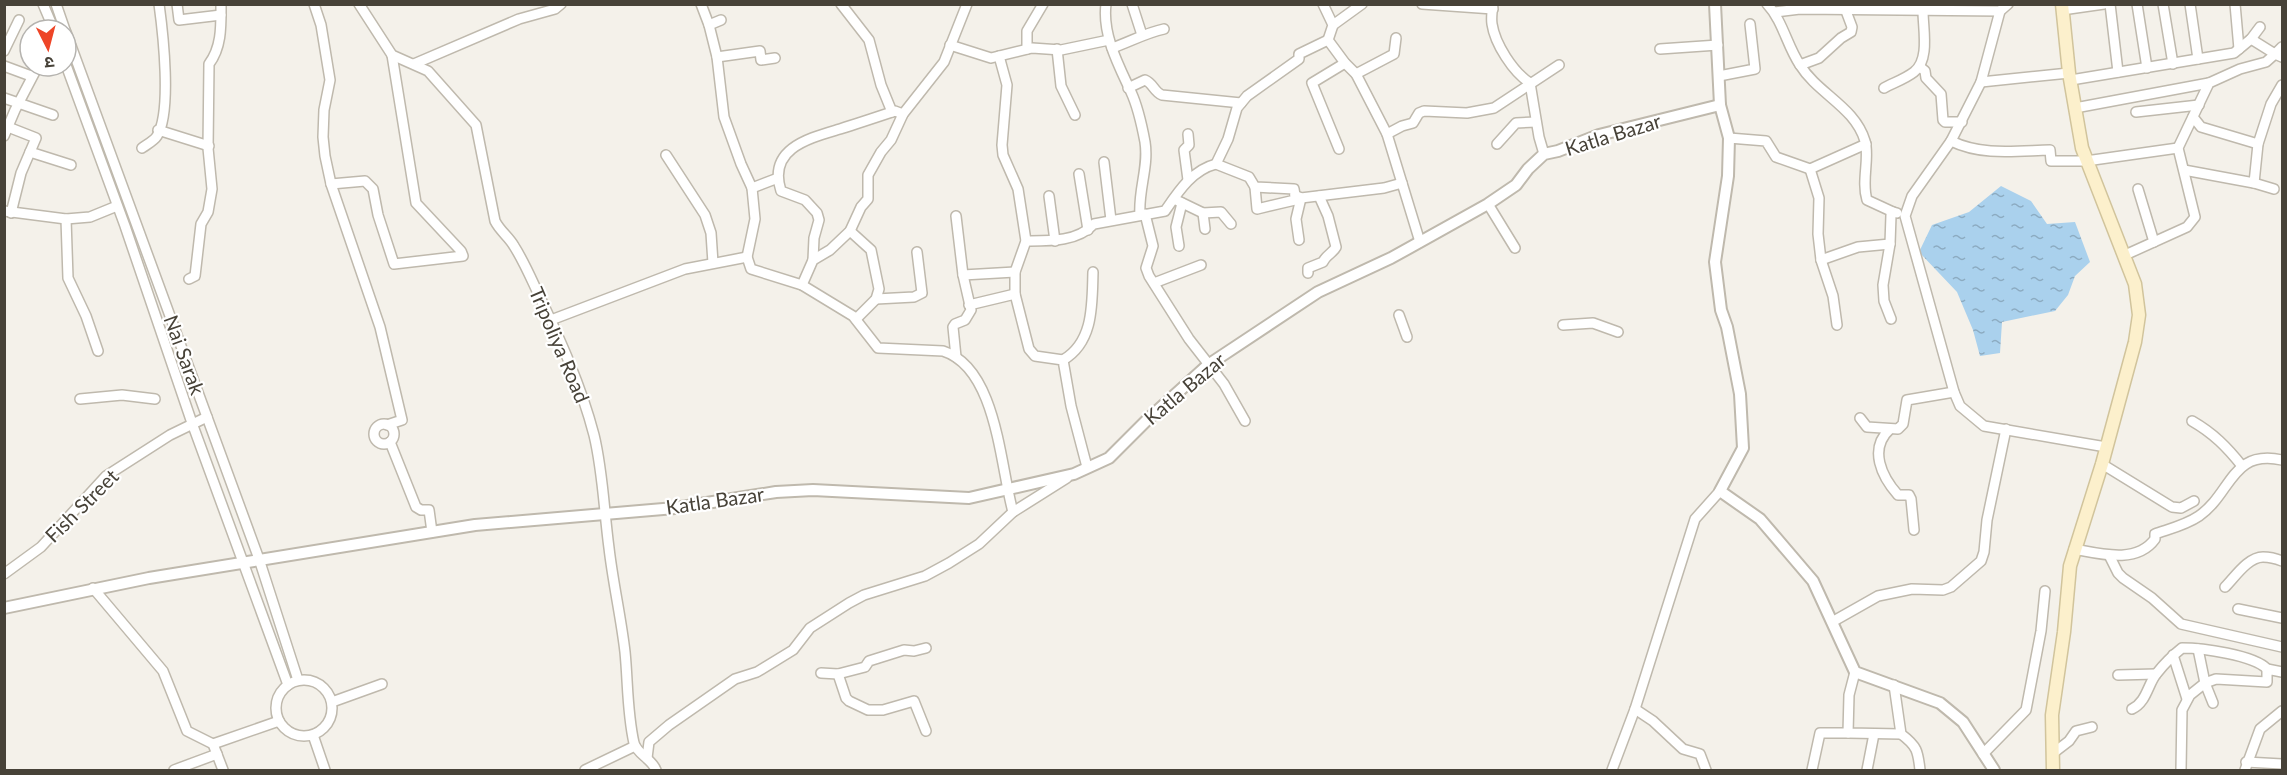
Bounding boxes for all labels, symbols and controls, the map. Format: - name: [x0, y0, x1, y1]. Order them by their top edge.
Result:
- north arrow: [18, 18, 78, 78]
- text: उ: [43, 53, 55, 73]
- street label: Katla Bazar: [1562, 108, 1664, 160]
- street label: Tripoliya Road: [525, 283, 595, 406]
- street label: Nai Sarak: [160, 312, 211, 398]
- street label: Katla Bazar: [1139, 347, 1231, 429]
- street label: Fish Street: [40, 464, 123, 547]
- street label: Katla Bazar: [664, 481, 766, 519]

